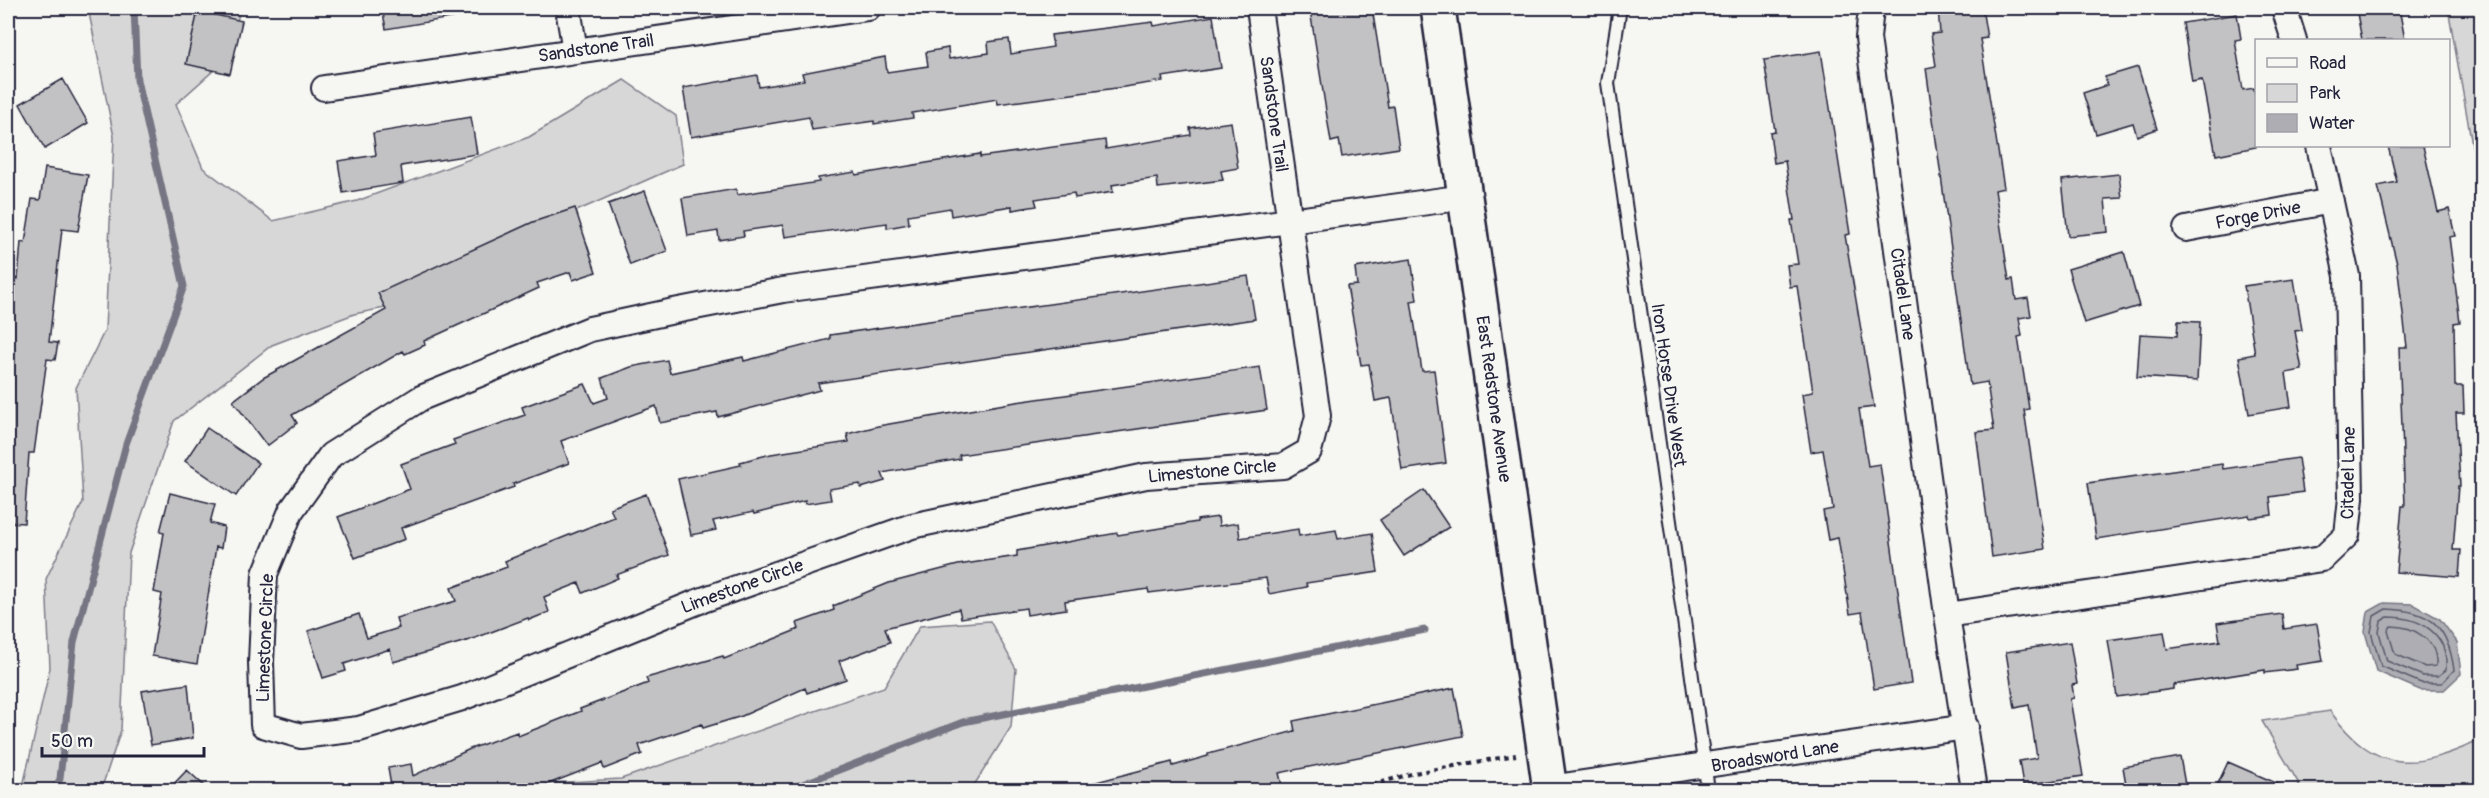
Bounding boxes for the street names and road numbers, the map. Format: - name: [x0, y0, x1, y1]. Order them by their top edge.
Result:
- street label: Sandstone Trail: [537, 29, 656, 68]
- street label: Sandstone Trail: [1254, 55, 1293, 174]
- street label: Forge Drive: [2214, 196, 2303, 235]
- street label: Citadel Lane: [1885, 246, 1920, 342]
- street label: Iron Horse Drive West: [1646, 302, 1691, 469]
- street label: East Redstone Avenue: [1470, 314, 1517, 484]
- street label: Citadel Lane: [2336, 426, 2361, 520]
- street label: Limestone Circle: [1147, 454, 1277, 489]
- street label: Limestone Circle: [678, 554, 807, 619]
- street label: Limestone Circle: [252, 573, 279, 703]
- street label: Broadsword Lane: [1710, 735, 1841, 778]

